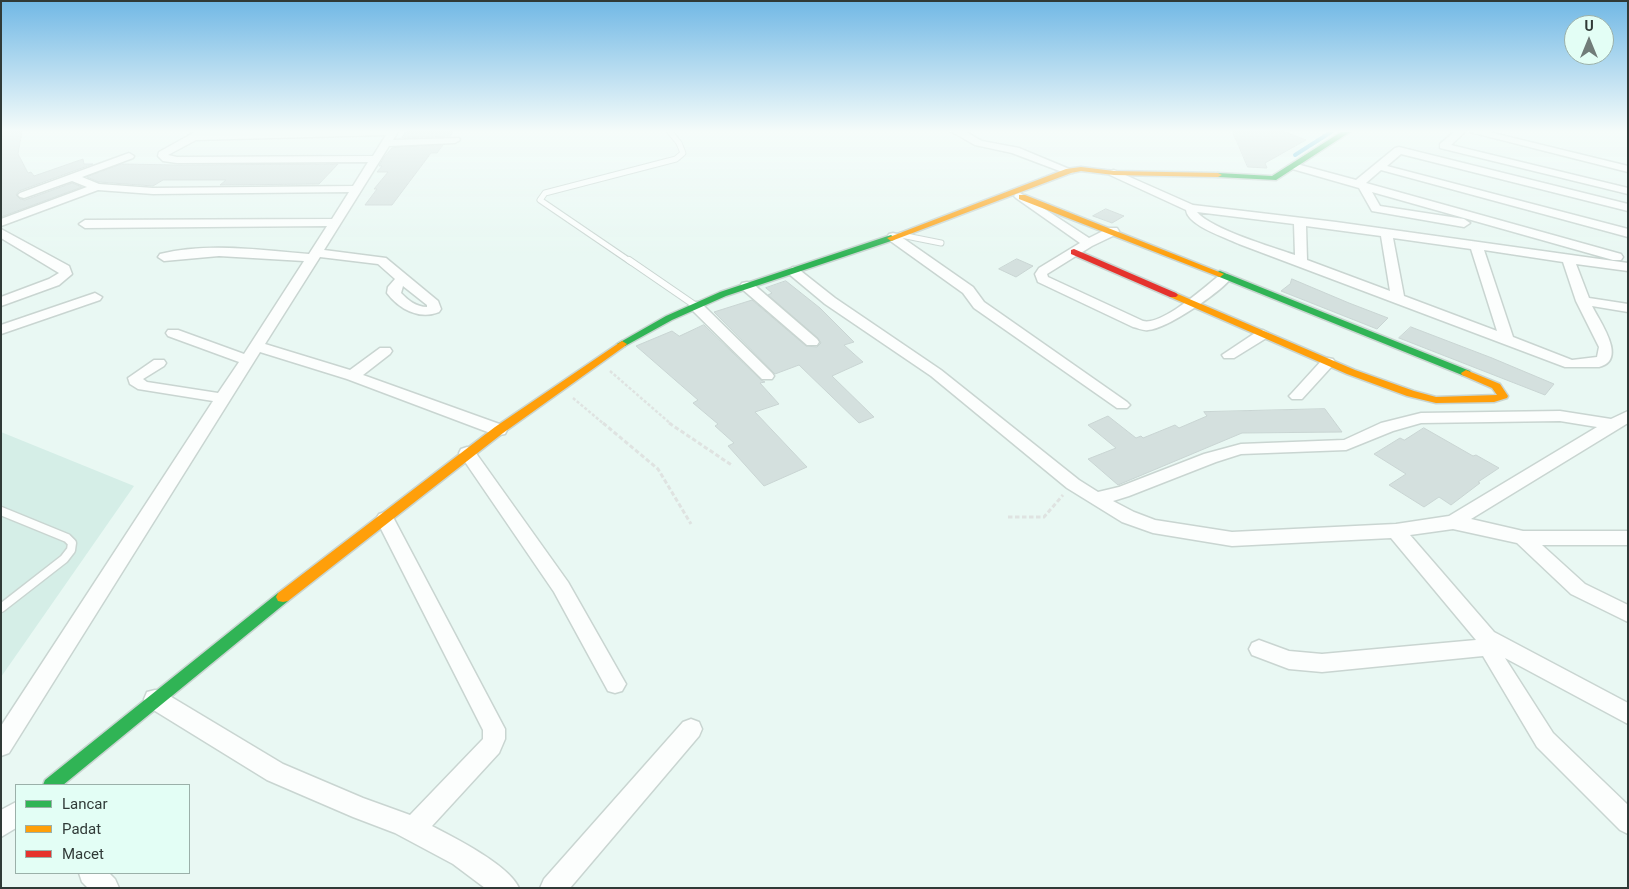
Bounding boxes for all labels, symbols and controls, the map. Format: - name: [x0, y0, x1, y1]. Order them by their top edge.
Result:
- north arrow: [1564, 15, 1614, 65]
- text: U: [1584, 18, 1594, 34]
- legend: [15, 784, 190, 874]
- text: Lancar: [62, 795, 108, 813]
- text: Padat: [62, 820, 101, 838]
- text: Macet: [62, 845, 104, 863]

